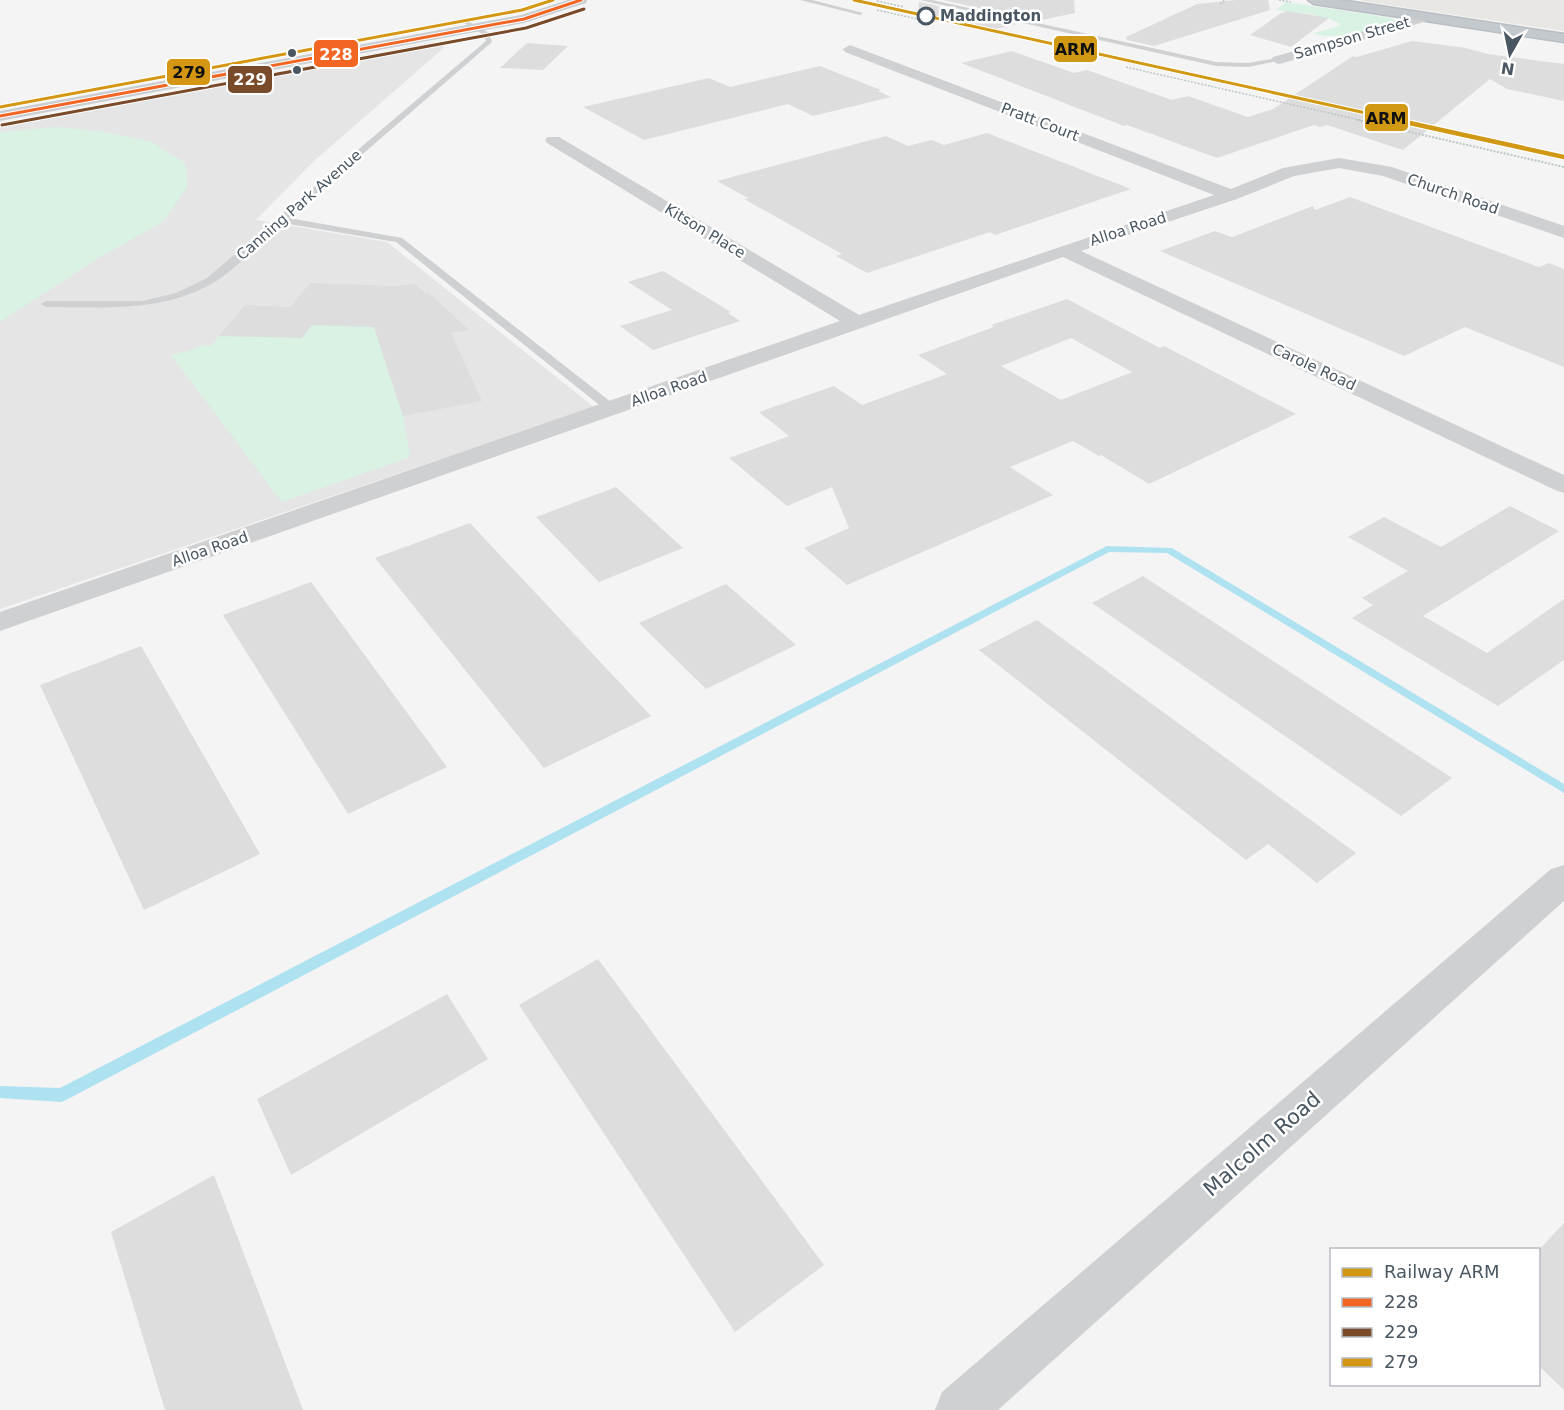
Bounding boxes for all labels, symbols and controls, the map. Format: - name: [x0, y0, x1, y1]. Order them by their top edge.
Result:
- marker: Maddington: [917, 7, 935, 25]
- place label: Maddington: [940, 7, 1041, 25]
- street label: Sampson Street: [1292, 13, 1412, 63]
- north arrow: [1480, 24, 1540, 84]
- line badge: ARM: [1053, 35, 1098, 63]
- line badge: 228: [313, 39, 359, 68]
- text: ARM: [1055, 40, 1095, 59]
- text: 228: [319, 45, 353, 64]
- unlabelled marker: [286, 47, 298, 59]
- line badge: 279: [166, 58, 211, 86]
- text: N: [1500, 58, 1516, 79]
- text: 279: [172, 63, 206, 82]
- unlabelled marker: [291, 64, 303, 76]
- line badge: 229: [227, 65, 273, 94]
- text: 229: [233, 70, 267, 89]
- street label: Pratt Court: [999, 99, 1082, 145]
- line badge: ARM: [1364, 103, 1409, 132]
- text: ARM: [1366, 109, 1406, 128]
- street label: Canning Park Avenue: [233, 146, 365, 264]
- street label: Church Road: [1405, 170, 1501, 218]
- street label: Kitson Place: [661, 200, 749, 262]
- street label: Alloa Road: [1087, 208, 1169, 250]
- street label: Carole Road: [1269, 340, 1359, 394]
- street label: Alloa Road: [629, 368, 709, 410]
- street label: Alloa Road: [170, 528, 250, 570]
- street label: Malcolm Road: [1199, 1087, 1325, 1201]
- legend: [1330, 1248, 1540, 1386]
- text: Railway ARM: [1384, 1261, 1500, 1282]
- text: 228: [1384, 1291, 1418, 1312]
- text: 229: [1384, 1321, 1418, 1342]
- text: 279: [1384, 1351, 1418, 1372]

